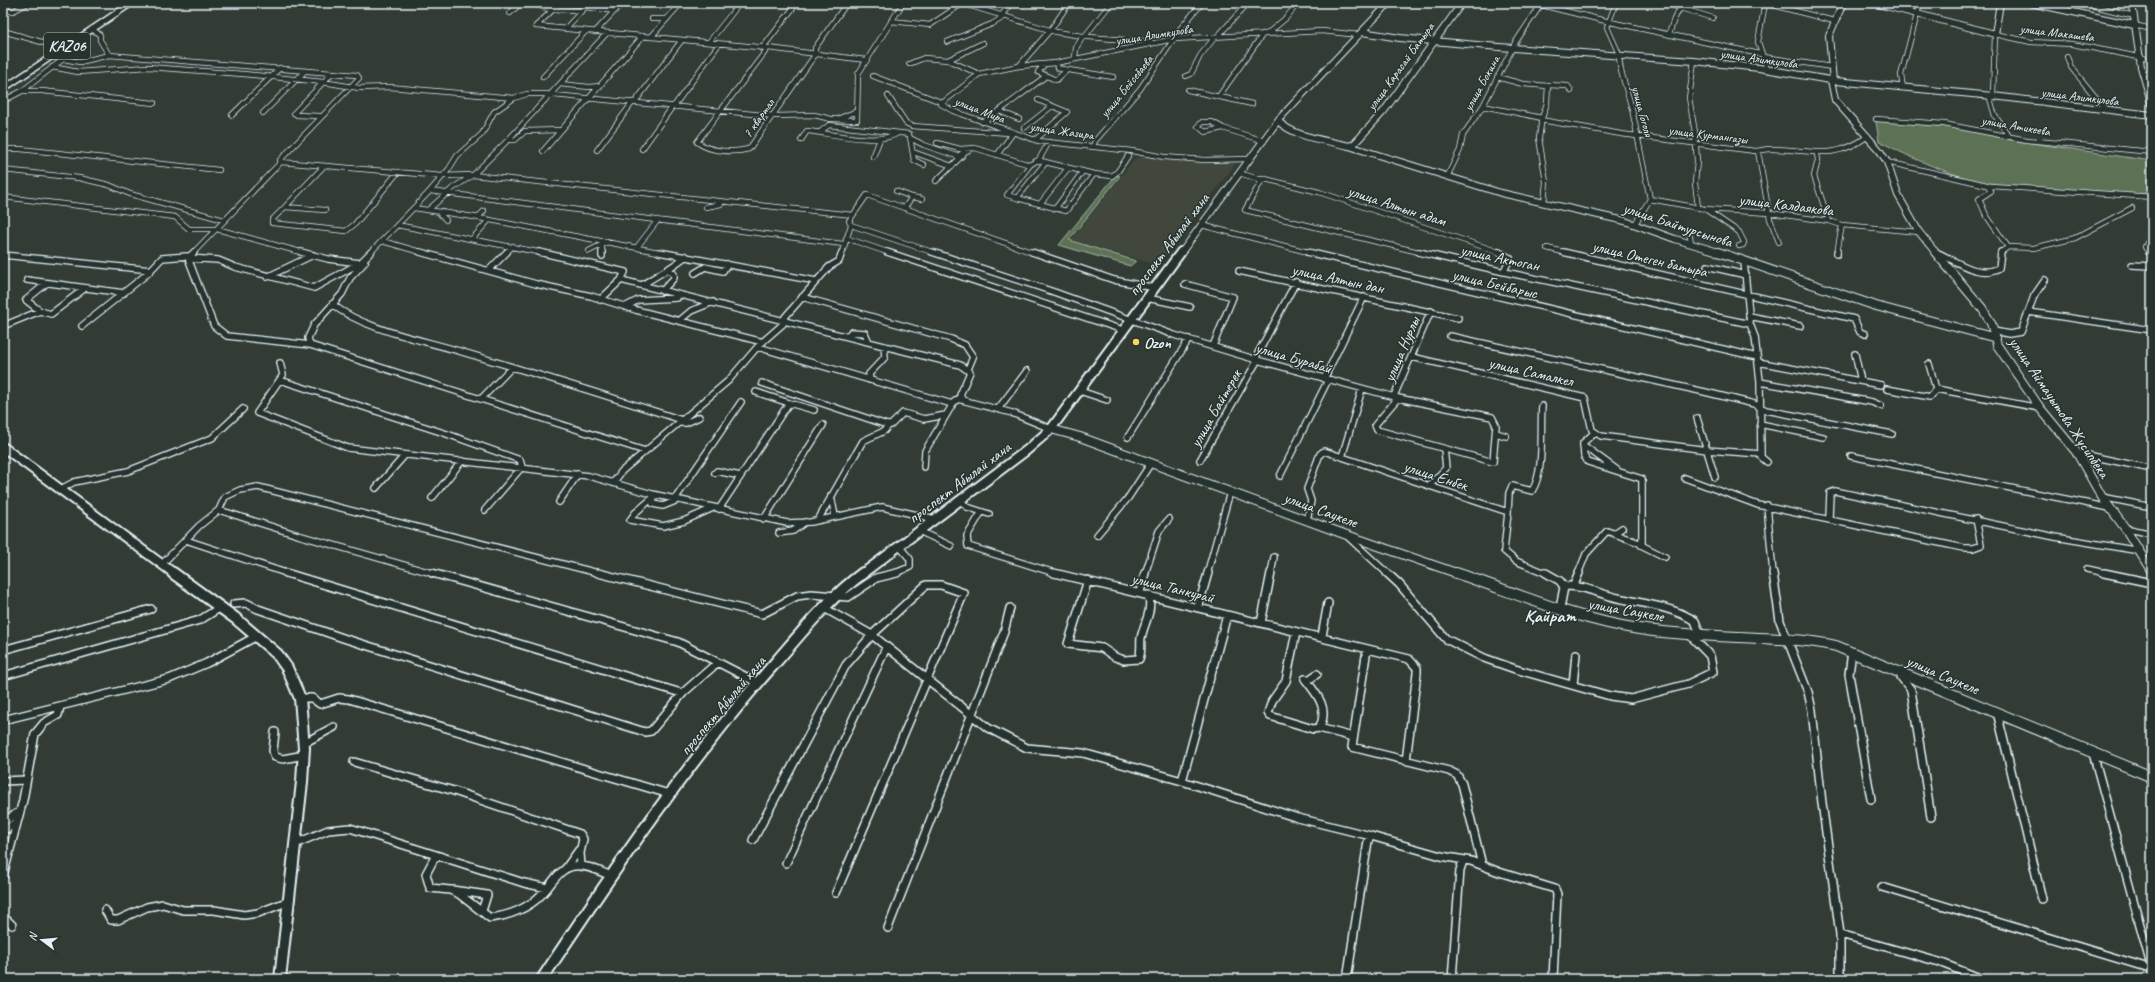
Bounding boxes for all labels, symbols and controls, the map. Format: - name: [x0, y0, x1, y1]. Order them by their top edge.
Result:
- street label: улица Карасай Батыра: [1363, 18, 1439, 114]
- street label: улица Макашева: [2018, 20, 2096, 46]
- street label: улица Алимкулова: [1113, 21, 1195, 49]
- road number: KАZ06: [44, 33, 90, 59]
- street label: улица Алимкулова: [1718, 46, 1800, 73]
- street label: улица Бейсебаева: [1096, 51, 1158, 122]
- street label: улица Бокина: [1460, 52, 1504, 115]
- street label: улица Гоголя: [1627, 83, 1657, 140]
- street label: улица Алимкулова: [2039, 84, 2121, 110]
- street label: улица Мира: [951, 93, 1008, 127]
- street label: 7 квартал: [740, 95, 779, 141]
- street label: улица Атикеева: [1979, 112, 2053, 140]
- street label: улица Жазира: [1028, 118, 1096, 144]
- street label: улица Курмангазы: [1666, 122, 1749, 148]
- street label: улица Алтын адам: [1344, 180, 1450, 232]
- street label: проспект Абылай хана: [1124, 188, 1215, 300]
- street label: улица Калдаякова: [1737, 189, 1836, 221]
- street label: улица Байтурсынова: [1620, 198, 1736, 252]
- street label: улица Отеген батыра: [1589, 236, 1710, 282]
- street label: улица Актоган: [1458, 240, 1542, 276]
- street label: улица Алтын дан: [1289, 259, 1387, 299]
- street label: улица Бейбарыс: [1449, 264, 1541, 304]
- street label: улица Нурлы: [1379, 312, 1425, 386]
- street label: улица Аймауытова Жусипбека: [2004, 332, 2115, 483]
- place label: Ozon: [1144, 333, 1171, 353]
- marker: Ozon: [1131, 337, 1141, 347]
- street label: улица Бурабай: [1252, 337, 1335, 379]
- street label: улица Самалкел: [1486, 352, 1577, 392]
- street label: улица Байтерек: [1185, 365, 1247, 452]
- street label: проспект Абылай хана: [904, 437, 1016, 528]
- street label: улица Енбек: [1400, 456, 1471, 496]
- street label: улица Саукеле: [1280, 487, 1362, 533]
- street label: улица Танкурай: [1128, 568, 1217, 608]
- street label: улица Саукеле: [1585, 593, 1667, 627]
- district label: Қайрат: [1524, 605, 1577, 627]
- street label: улица Саукеле: [1902, 650, 1983, 700]
- street label: проспект Абылай хана: [675, 651, 771, 759]
- north arrow: [22, 920, 62, 960]
- text: N: [25, 930, 41, 942]

